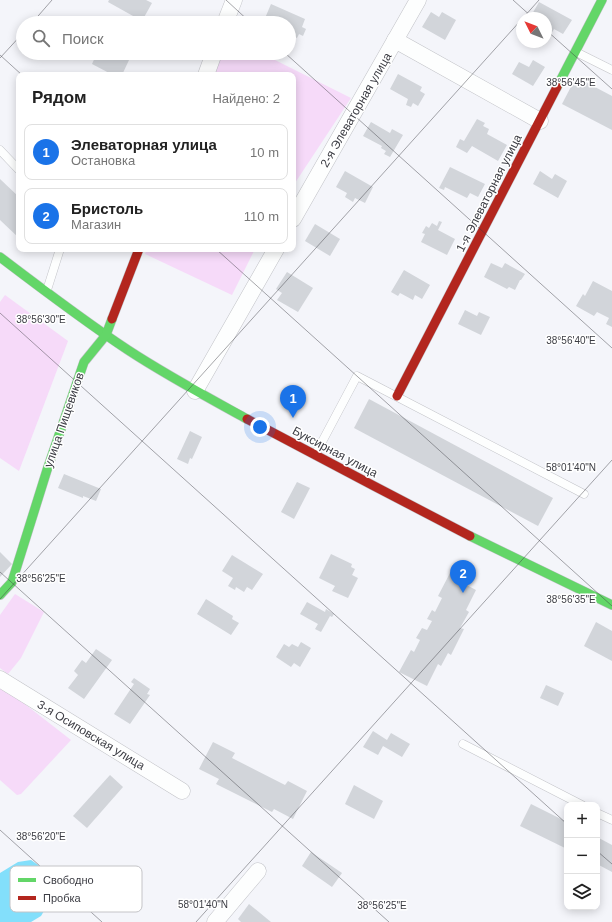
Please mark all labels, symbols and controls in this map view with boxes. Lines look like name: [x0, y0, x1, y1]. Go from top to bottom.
north arrow: [516, 12, 552, 48]
search box: [16, 16, 296, 60]
icon: search: [30, 27, 52, 49]
text: Поиск: [62, 30, 104, 47]
street label: 2-я Элеваторная улица: [317, 50, 395, 170]
text: 38°56'45"E: [546, 77, 596, 88]
text: Рядом: [32, 88, 87, 107]
text: Найдено: 2: [212, 91, 280, 106]
street label: 1-я Элеваторная улица: [453, 132, 525, 254]
text: Элеваторная улица: [71, 136, 217, 153]
text: 1: [42, 145, 50, 160]
text: 10 m: [250, 145, 279, 160]
text: Остановка: [71, 153, 135, 168]
text: Бристоль: [71, 200, 143, 217]
text: 2: [42, 209, 50, 224]
text: 110 m: [244, 209, 279, 224]
text: Магазин: [71, 217, 121, 232]
text: 38°56'30"E: [16, 314, 66, 325]
text: 38°56'40"E: [546, 335, 596, 346]
street label: улица Пищевиков: [41, 371, 87, 469]
pin: 1: [280, 385, 306, 418]
your location: [250, 417, 270, 437]
street label: Буксирная улица: [290, 424, 380, 481]
text: 58°01'40"N: [546, 462, 596, 473]
pin: 2: [450, 560, 476, 593]
text: 38°56'25"E: [16, 573, 66, 584]
text: 38°56'35"E: [546, 594, 596, 605]
street label: 3-я Осиповская улица: [35, 697, 148, 773]
map controls: [564, 802, 600, 910]
button: +: [564, 802, 600, 838]
text: 38°56'20"E: [16, 831, 66, 842]
button: −: [564, 838, 600, 874]
legend: [10, 866, 142, 912]
text: Свободно: [43, 874, 94, 886]
button: layers: [564, 874, 600, 910]
text: Пробка: [43, 892, 81, 904]
text: 58°01'40"N: [178, 899, 228, 910]
text: 38°56'25"E: [357, 900, 407, 911]

